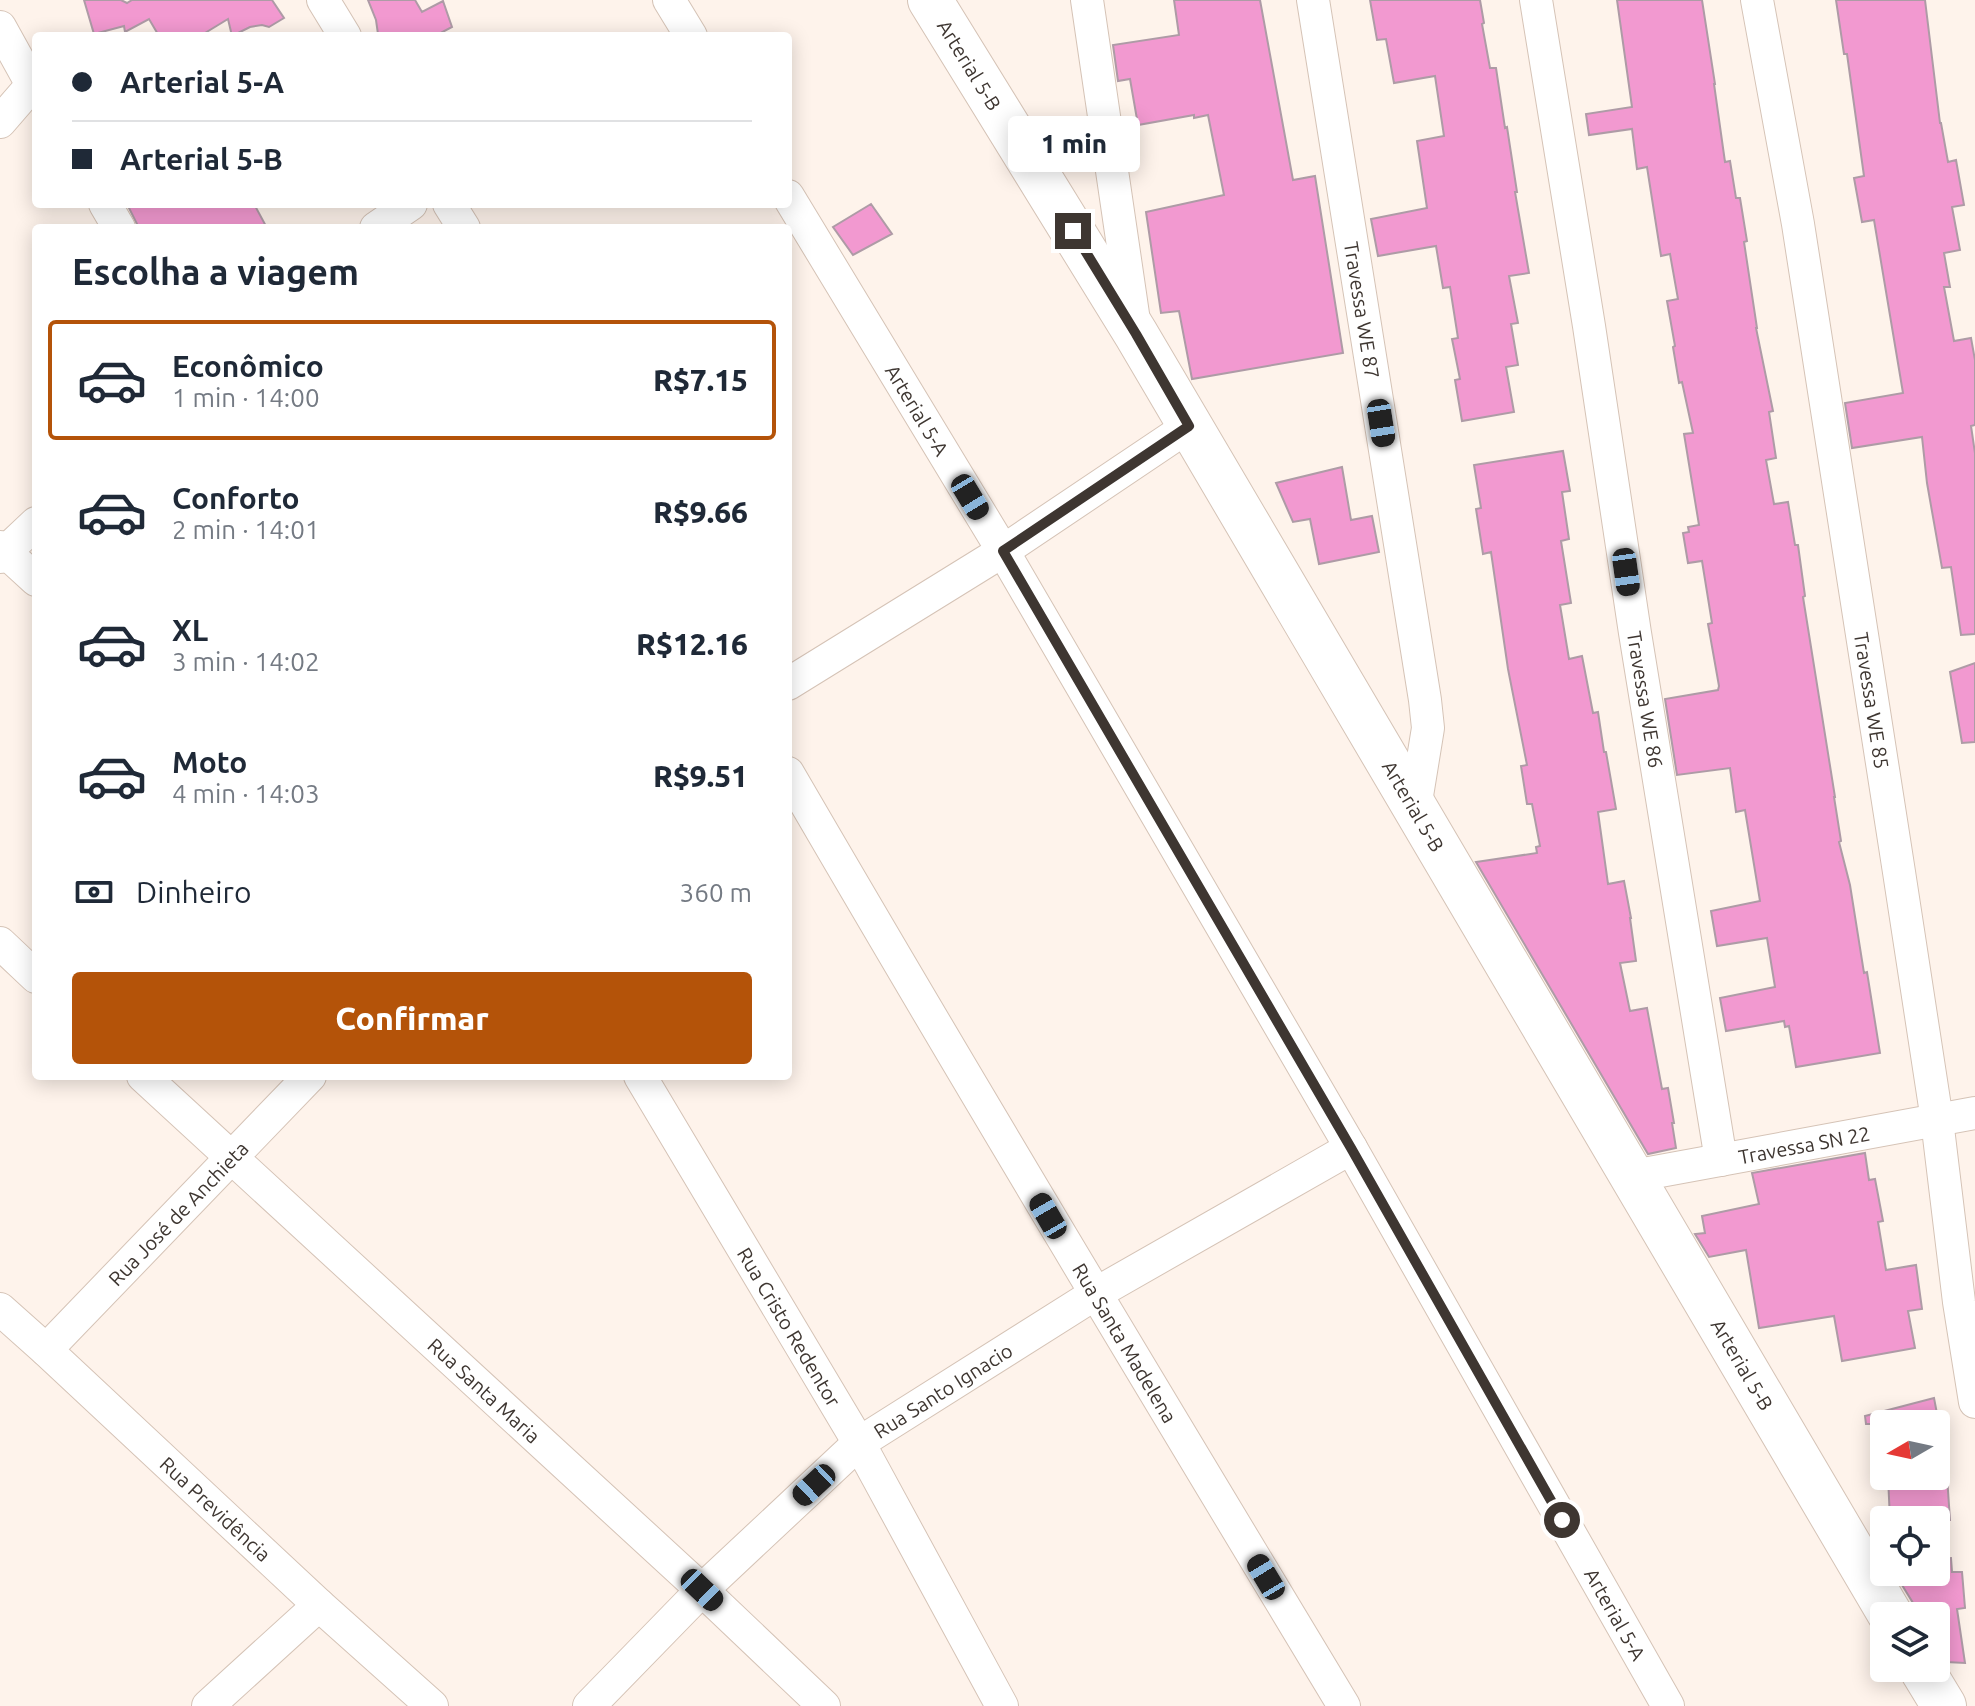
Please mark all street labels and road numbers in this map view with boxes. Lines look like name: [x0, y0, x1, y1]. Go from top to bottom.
street label: Arterial 5-B: [933, 15, 1006, 114]
street label: Travessa WE 87: [1340, 240, 1385, 380]
street label: Arterial 5-A: [881, 360, 954, 459]
street label: Travessa WE 86: [1623, 629, 1668, 769]
street label: Travessa WE 85: [1850, 630, 1894, 771]
street label: Arterial 5-B: [1378, 756, 1450, 856]
street label: Travessa SN 22: [1737, 1121, 1872, 1168]
street label: Rua José de Anchieta: [103, 1136, 252, 1290]
street label: Rua Cristo Redentor: [733, 1243, 846, 1411]
street label: Rua Santa Madelena: [1069, 1259, 1182, 1427]
street label: Arterial 5-B: [1707, 1314, 1778, 1414]
street label: Rua Santa Maria: [424, 1333, 545, 1447]
street label: Rua Santo Ignacio: [869, 1338, 1016, 1442]
street label: Rua Previdência: [156, 1452, 276, 1566]
street label: Arterial 5-A: [1581, 1564, 1651, 1664]

